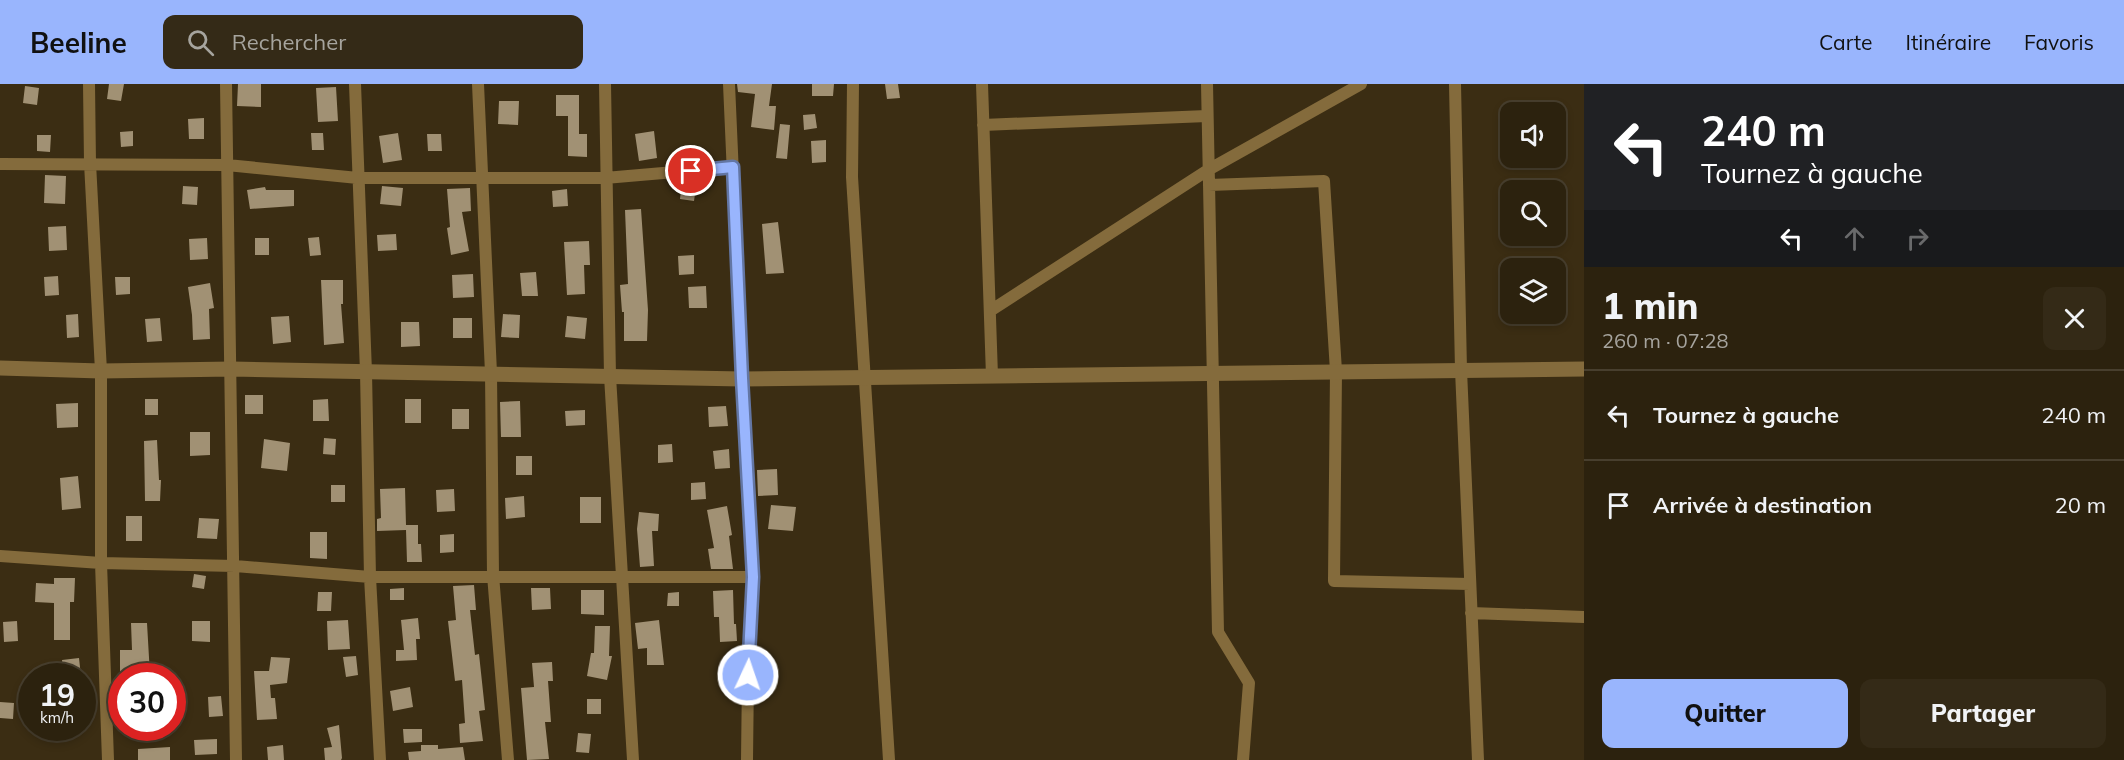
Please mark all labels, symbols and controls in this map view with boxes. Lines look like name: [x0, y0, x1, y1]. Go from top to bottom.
search box: [163, 15, 583, 69]
text: Beeline: [30, 25, 127, 60]
icon: search: [184, 26, 217, 59]
text: Rechercher: [232, 28, 346, 56]
text: Carte: [1819, 29, 1873, 55]
text: Itinéraire: [1906, 29, 1991, 55]
text: Favoris: [2024, 29, 2094, 55]
map controls: [1500, 102, 1566, 324]
button: sound: [1500, 102, 1566, 168]
text: 240 m: [1701, 104, 1826, 157]
icon: left: [1602, 108, 1680, 186]
pin: [665, 145, 716, 196]
icon: arrive: [674, 154, 707, 187]
text: Tournez à gauche: [1701, 156, 1923, 190]
button: search: [1500, 180, 1566, 246]
icon: left: [1775, 222, 1808, 255]
icon: ahead: [1838, 222, 1871, 255]
icon: right: [1901, 222, 1934, 255]
button: layers: [1500, 258, 1566, 324]
text: 1 min: [1602, 283, 1698, 328]
button: close: [2043, 287, 2106, 350]
text: 260 m · 07:28: [1602, 328, 1728, 353]
icon: left: [1602, 399, 1635, 432]
text: Tournez à gauche: [1653, 401, 1839, 429]
text: 240 m: [2041, 401, 2106, 429]
icon: arrive: [1602, 489, 1635, 522]
text: Arrivée à destination: [1653, 491, 1872, 519]
text: 20 m: [2055, 491, 2106, 519]
position arrow: [716, 643, 780, 707]
speed limit sign: 30: [108, 663, 186, 741]
text: 19: [39, 676, 75, 714]
button: Quitter: [1602, 679, 1848, 748]
button: Partager: [1860, 679, 2106, 748]
text: km/h: [40, 708, 74, 727]

